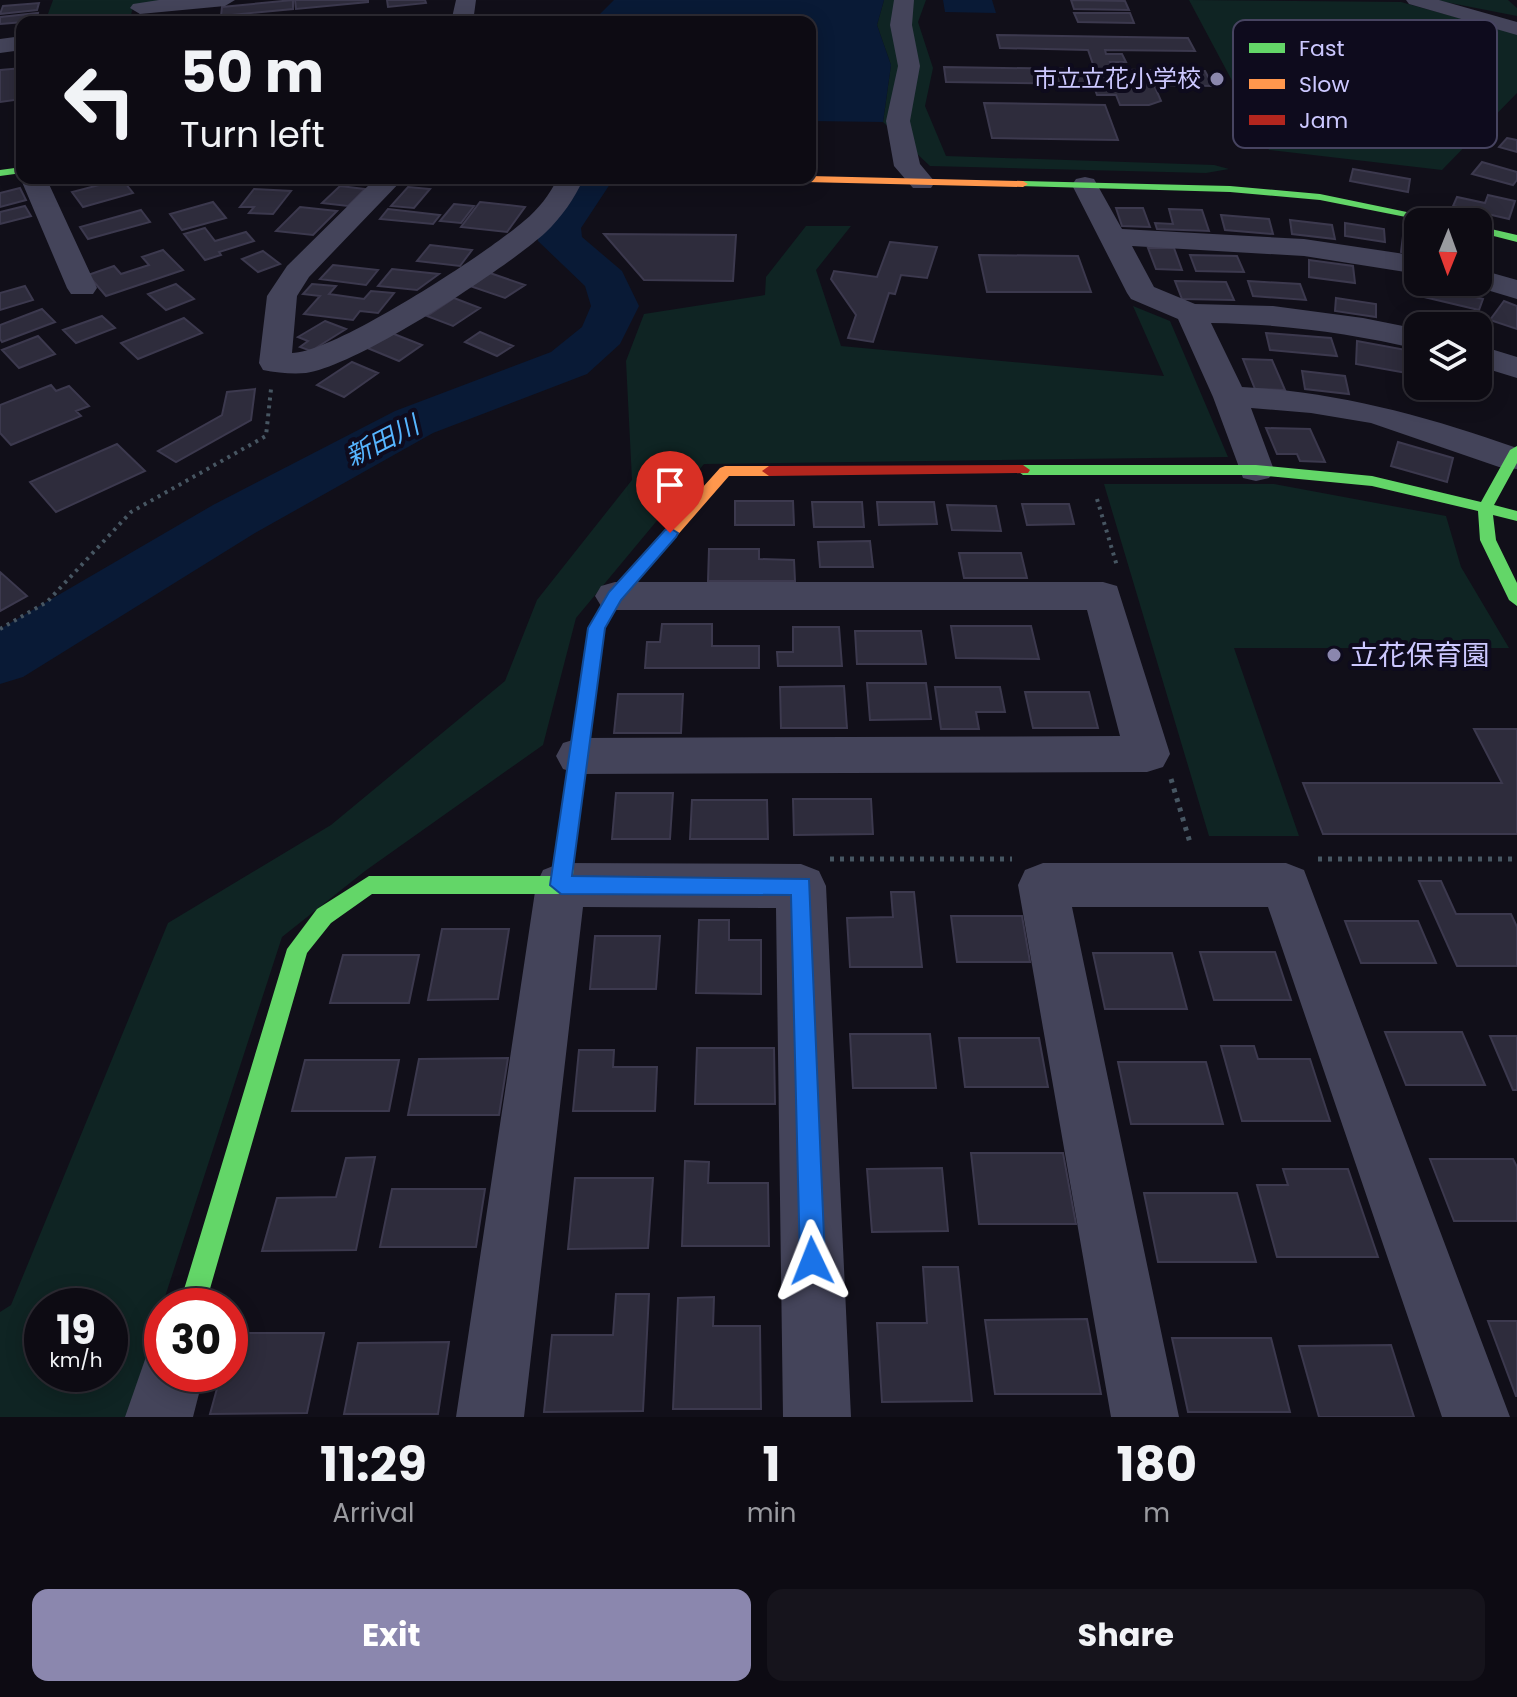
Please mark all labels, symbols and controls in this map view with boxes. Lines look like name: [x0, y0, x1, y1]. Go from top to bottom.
legend: [1233, 20, 1497, 148]
text: 50 m: [180, 33, 324, 112]
text: Fast: [1299, 33, 1344, 64]
icon: left: [48, 48, 152, 152]
place label: 市立立花小学校: [1033, 62, 1201, 95]
text: Slow: [1299, 69, 1349, 100]
marker: 市立立花小学校: [1208, 70, 1226, 88]
text: Jam: [1299, 105, 1348, 136]
text: Turn left: [180, 109, 325, 160]
north arrow: [1404, 208, 1492, 296]
map controls: [1404, 208, 1492, 400]
button: layers: [1404, 312, 1492, 400]
water label: 新田川: [339, 406, 428, 475]
pin: [636, 451, 704, 533]
icon: arrive: [648, 463, 692, 507]
place label: 立花保育園: [1350, 636, 1490, 675]
marker: 立花保育園: [1325, 646, 1343, 664]
position arrow: [770, 1219, 854, 1303]
speed limit sign: 30: [144, 1288, 248, 1392]
text: 19: [56, 1302, 96, 1358]
text: km/h: [49, 1346, 103, 1374]
text: 11:29: [320, 1431, 427, 1498]
text: 1: [763, 1431, 781, 1498]
text: 180: [1117, 1431, 1197, 1498]
text: Arrival: [332, 1495, 414, 1531]
text: min: [747, 1495, 797, 1531]
text: m: [1143, 1495, 1170, 1531]
button: Exit: [32, 1589, 751, 1681]
button: Share: [767, 1589, 1485, 1681]

